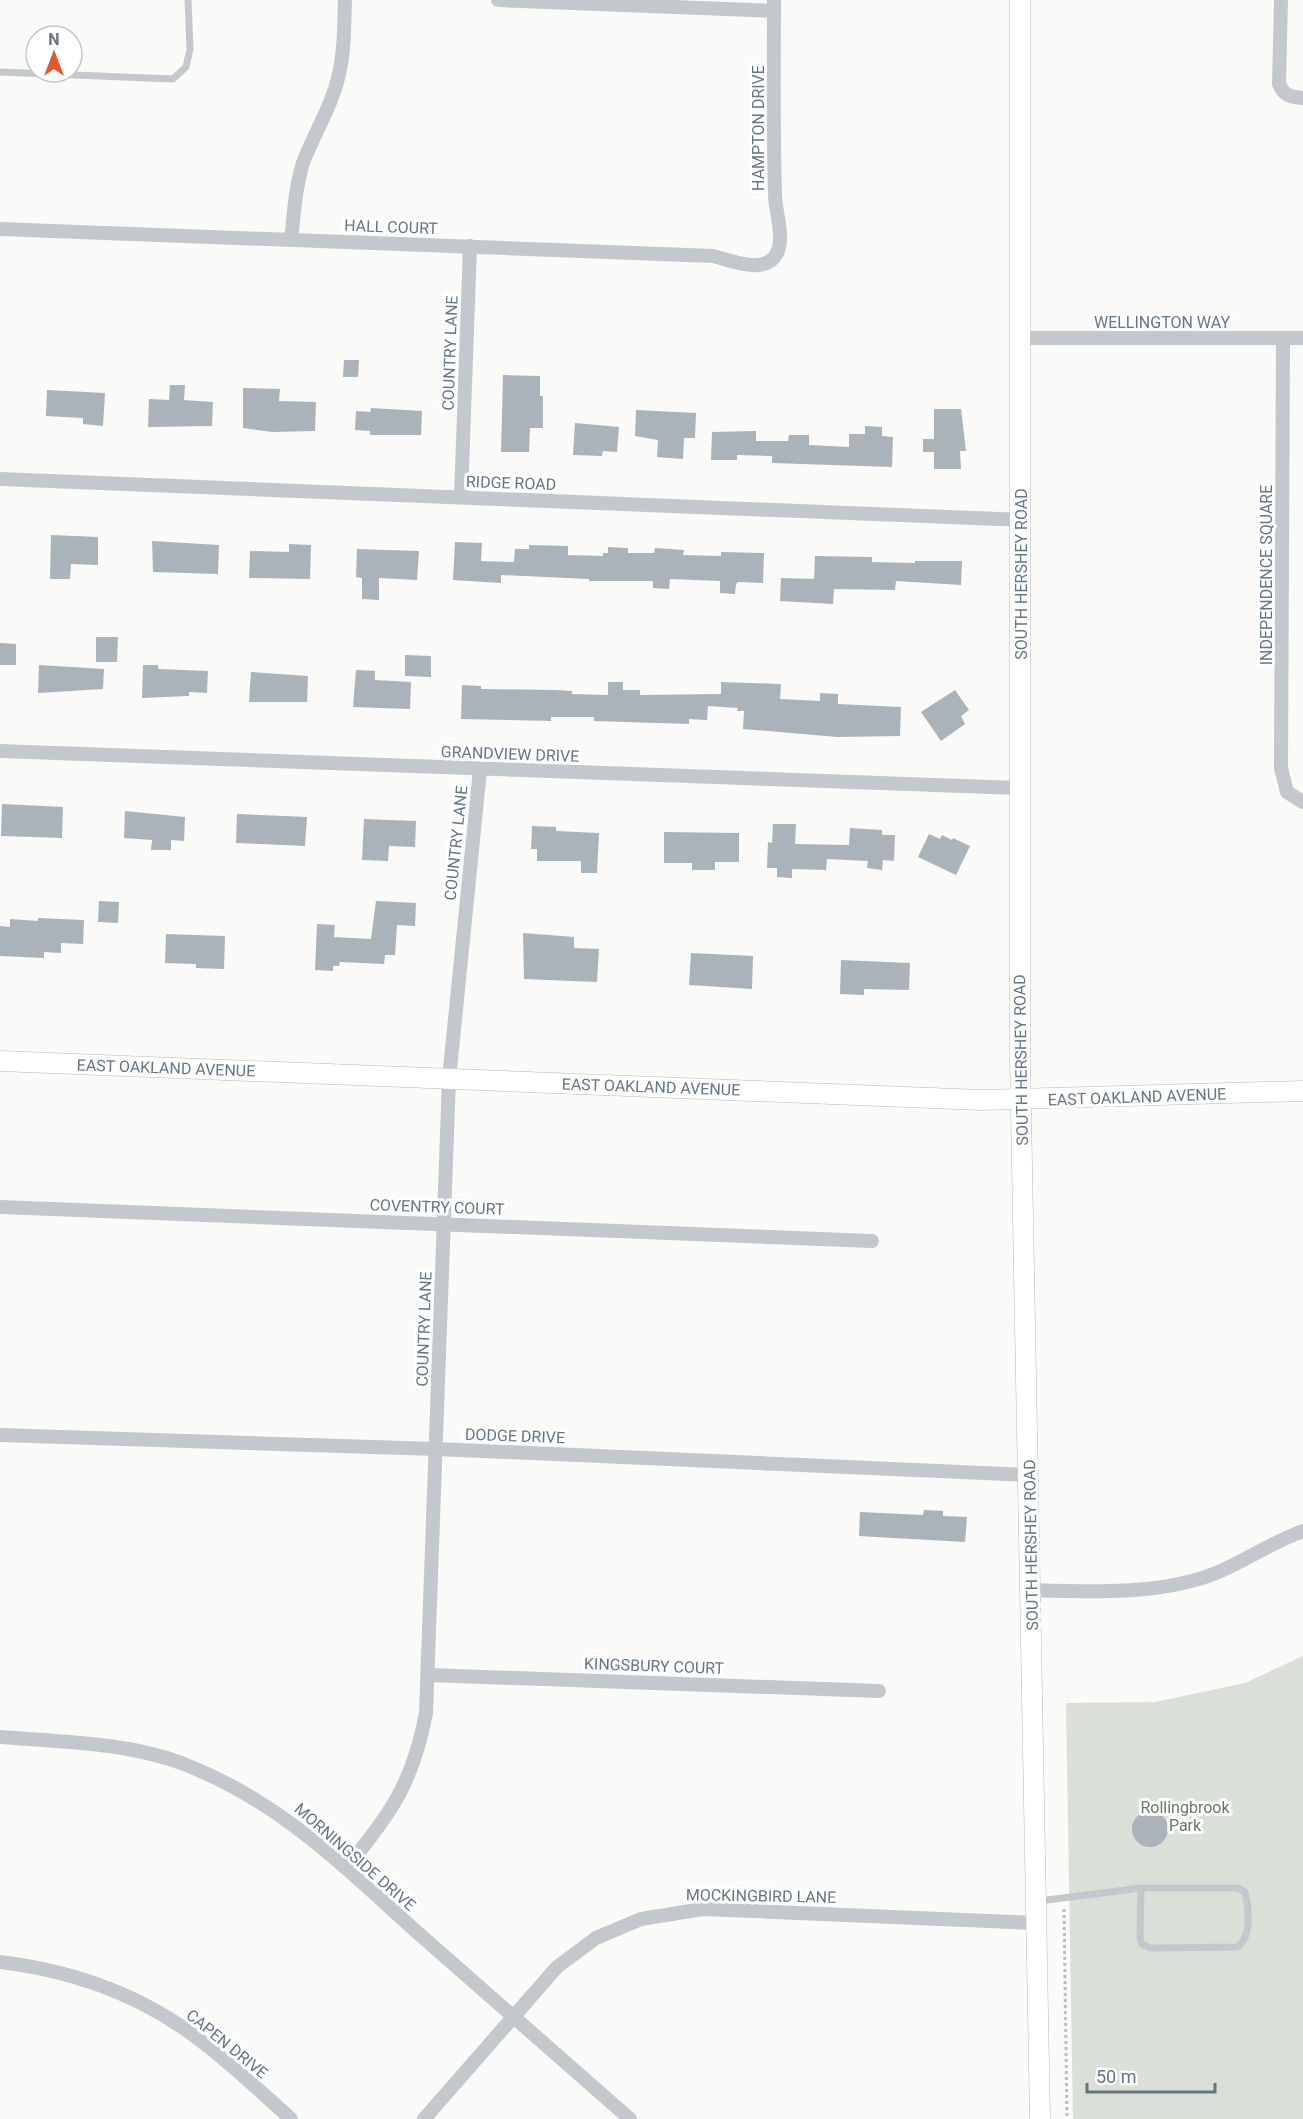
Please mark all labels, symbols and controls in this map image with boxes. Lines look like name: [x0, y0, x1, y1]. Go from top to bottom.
north arrow: [24, 24, 84, 84]
text: N: [48, 30, 60, 49]
street label: HAMPTON DRIVE: [749, 65, 768, 191]
street label: HALL COURT: [344, 216, 439, 238]
street label: COUNTRY LANE: [438, 295, 462, 411]
street label: WELLINGTON WAY: [1094, 313, 1230, 332]
street label: RIDGE ROAD: [466, 472, 556, 494]
street label: INDEPENDENCE SQUARE: [1257, 485, 1276, 665]
street label: SOUTH HERSHEY ROAD: [1012, 488, 1031, 660]
street label: GRANDVIEW DRIVE: [440, 742, 580, 766]
street label: COUNTRY LANE: [441, 785, 471, 901]
street label: SOUTH HERSHEY ROAD: [1010, 974, 1032, 1146]
street label: EAST OAKLAND AVENUE: [76, 1055, 256, 1081]
street label: EAST OAKLAND AVENUE: [561, 1074, 741, 1100]
street label: EAST OAKLAND AVENUE: [1047, 1084, 1227, 1110]
street label: COVENTRY COURT: [369, 1195, 505, 1219]
street label: COUNTRY LANE: [412, 1271, 436, 1387]
street label: DODGE DRIVE: [465, 1425, 565, 1447]
street label: SOUTH HERSHEY ROAD: [1020, 1459, 1042, 1631]
street label: KINGSBURY COURT: [584, 1654, 725, 1678]
park label: Rollingbrook Park: [1140, 1798, 1230, 1835]
street label: MORNINGSIDE DRIVE: [291, 1799, 419, 1915]
street label: MOCKINGBIRD LANE: [686, 1885, 836, 1907]
street label: CAPEN DRIVE: [182, 2005, 272, 2083]
scale bar: [1087, 2056, 1214, 2094]
text: 50 m: [1096, 2066, 1136, 2087]

